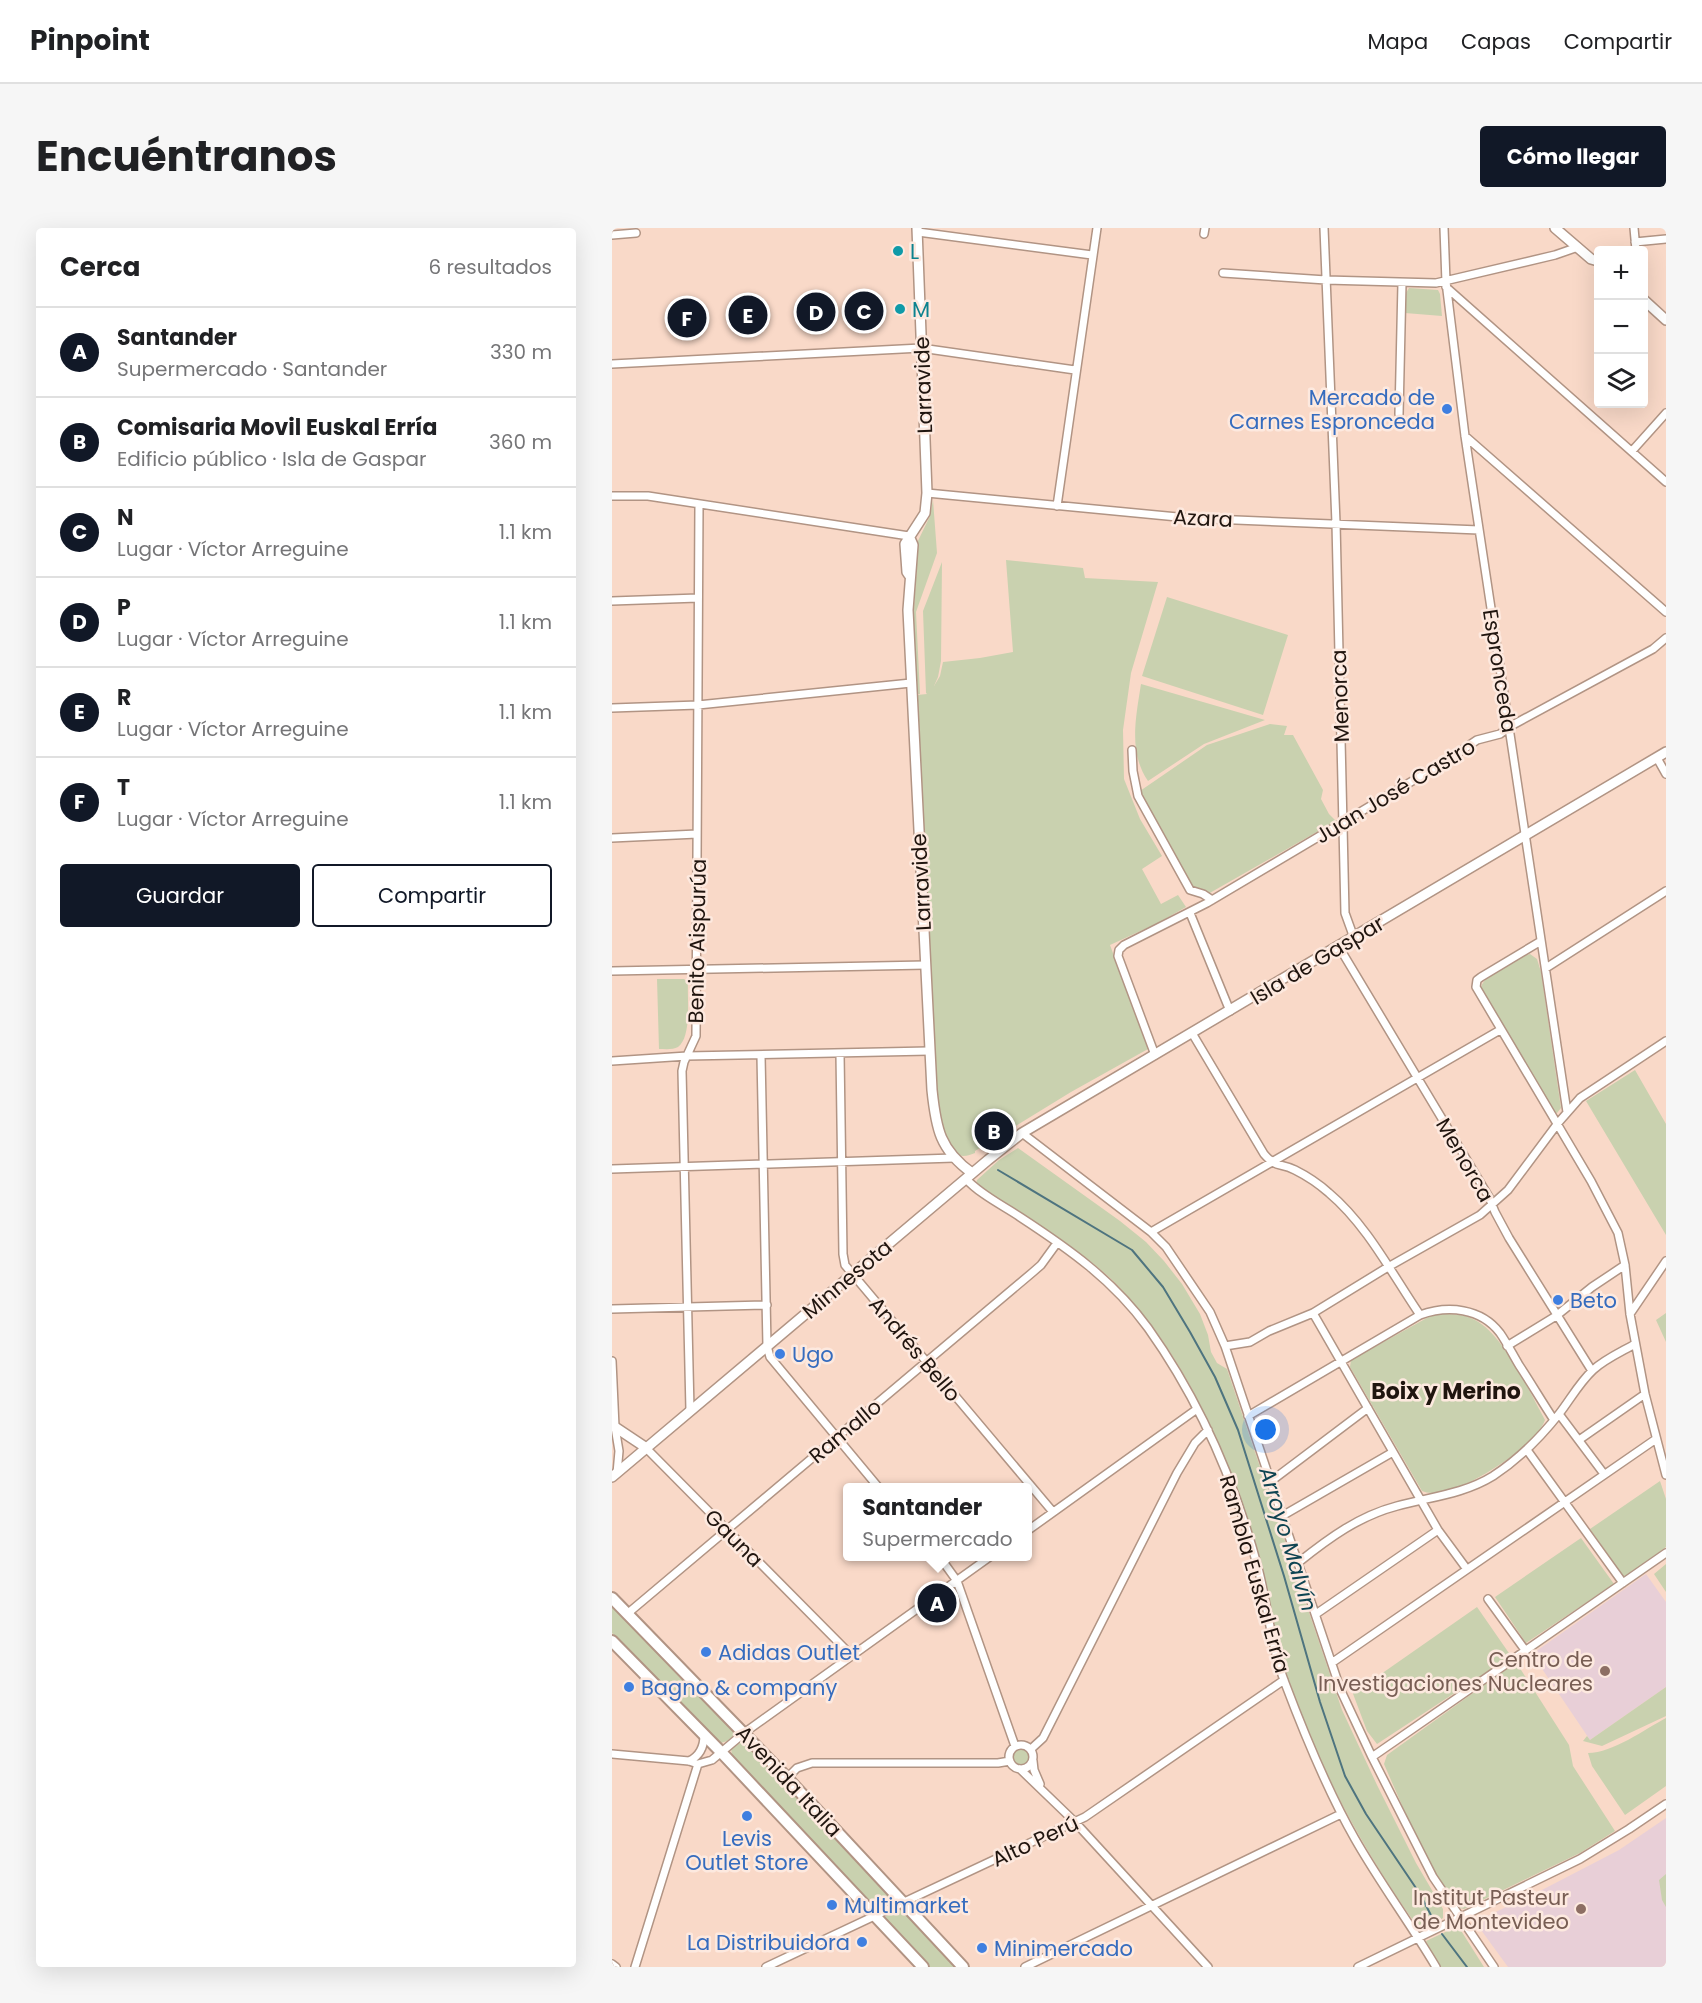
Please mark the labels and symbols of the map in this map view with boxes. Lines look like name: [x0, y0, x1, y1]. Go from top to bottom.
place label: L: [910, 237, 919, 266]
marker: L: [891, 244, 905, 258]
pin: C: [844, 288, 884, 334]
pin: D: [796, 290, 836, 334]
pin: E: [728, 292, 768, 338]
place label: M: [912, 295, 930, 324]
pin: F: [668, 296, 706, 340]
marker: M: [893, 302, 907, 316]
street label: Larravide: [907, 336, 939, 434]
place label: Mercado de Carnes Espronceda: [1229, 383, 1435, 436]
marker: Mercado de Carnes Espronceda: [1440, 402, 1454, 416]
street label: Azara: [1172, 502, 1234, 534]
street label: Espronceda: [1476, 607, 1524, 735]
street label: Menorca: [1324, 649, 1356, 743]
street label: Juan José Castro: [1309, 732, 1481, 850]
street label: Larravide: [904, 833, 938, 931]
street label: Benito Aispurúa: [681, 858, 713, 1024]
street label: Isla de Gaspar: [1245, 908, 1390, 1011]
pin: B: [974, 1108, 1013, 1154]
street label: Menorca: [1429, 1113, 1501, 1207]
street label: Minnesota: [796, 1233, 898, 1325]
place label: Beto: [1570, 1286, 1617, 1315]
street label: Andrés Bello: [862, 1290, 968, 1408]
marker: Beto: [1551, 1293, 1565, 1307]
place label: Ugo: [792, 1340, 834, 1369]
marker: Ugo: [773, 1347, 787, 1361]
district label: Boix y Merino: [1371, 1376, 1521, 1407]
street label: Ramallo: [803, 1392, 887, 1470]
your location: [1251, 1415, 1280, 1444]
water label: Arroyo Malvín: [1251, 1462, 1325, 1615]
street label: Rambla Euskal Erría: [1213, 1472, 1297, 1676]
street label: Gauna: [698, 1502, 770, 1574]
pin: A: [918, 1580, 956, 1626]
place label: Adidas Outlet: [718, 1638, 860, 1667]
marker: Adidas Outlet: [699, 1645, 713, 1659]
place label: Centro de Investigaciones Nucleares: [1318, 1645, 1593, 1698]
marker: Centro de Investigaciones Nucleares: [1598, 1664, 1612, 1678]
place label: Bagno & company: [641, 1673, 838, 1702]
marker: Bagno & company: [622, 1680, 636, 1694]
street label: Avenida Italia: [730, 1719, 848, 1843]
street label: Alto Perú: [987, 1808, 1083, 1874]
marker: Levis Outlet Store: [740, 1809, 754, 1823]
place label: Levis Outlet Store: [685, 1824, 809, 1877]
place label: Institut Pasteur de Montevideo: [1413, 1883, 1569, 1936]
place label: Multimarket: [844, 1891, 969, 1920]
marker: Multimarket: [825, 1898, 839, 1912]
marker: Institut Pasteur de Montevideo: [1574, 1902, 1588, 1916]
place label: La Distribuidora: [687, 1928, 850, 1957]
place label: Minimercado: [994, 1934, 1133, 1963]
marker: La Distribuidora: [855, 1935, 869, 1949]
marker: Minimercado: [975, 1941, 989, 1955]

